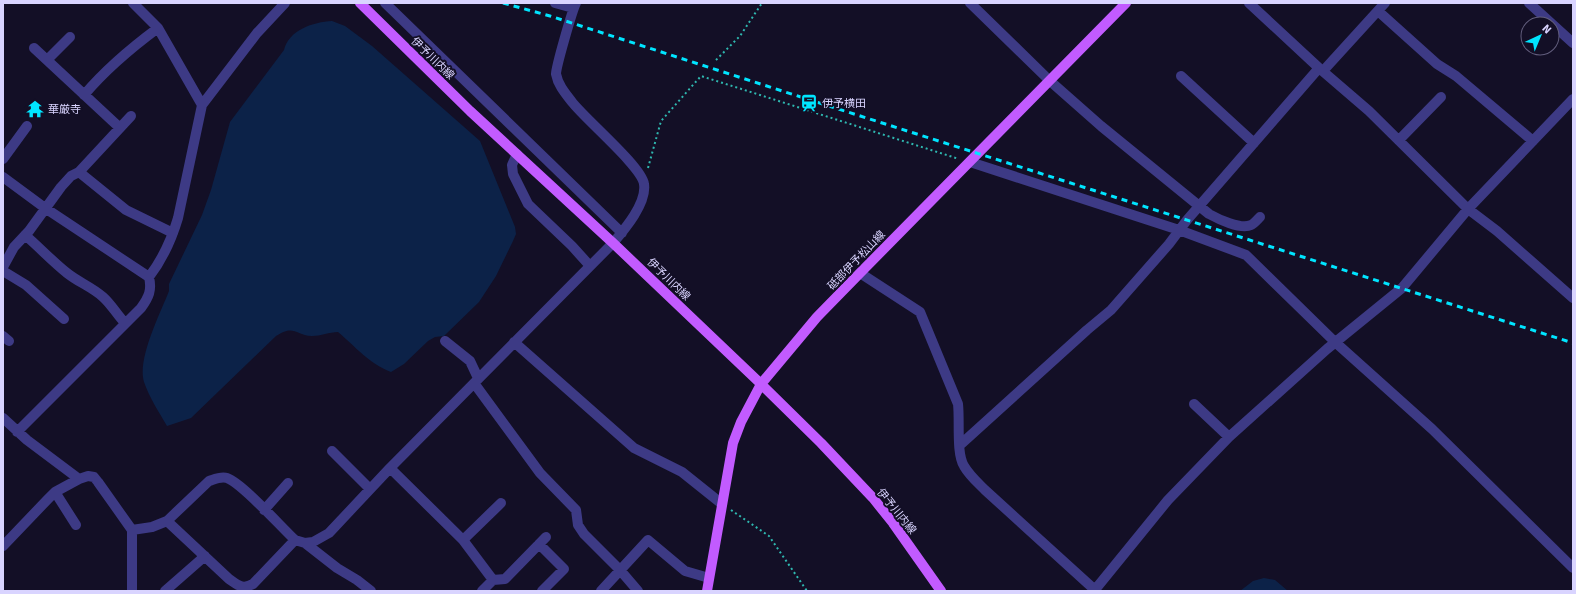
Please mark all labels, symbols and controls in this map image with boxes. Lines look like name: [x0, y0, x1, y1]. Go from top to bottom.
north arrow: [1520, 16, 1560, 56]
text: N: [1539, 22, 1554, 37]
street label: 伊予川内線: [408, 35, 457, 82]
station icon: 伊予横田: [799, 93, 819, 113]
place label: 伊予横田: [822, 97, 866, 110]
temple icon: 華厳寺: [25, 99, 45, 119]
place label: 華厳寺: [48, 103, 81, 116]
street label: 砥部伊予松山線: [825, 228, 888, 293]
street label: 伊予川内線: [644, 256, 693, 303]
street label: 伊予川内線: [874, 486, 919, 537]

